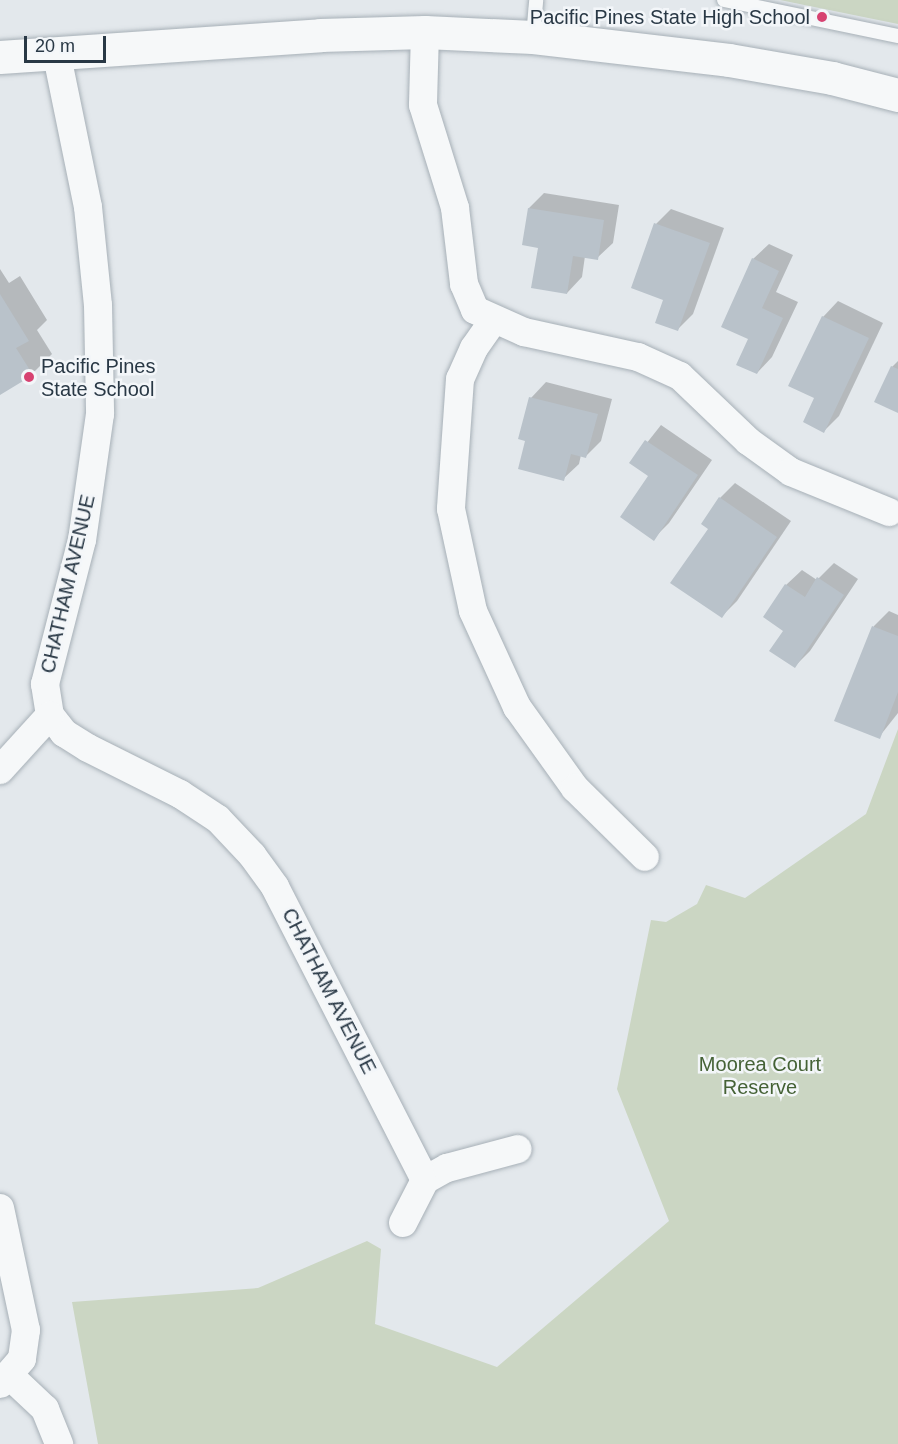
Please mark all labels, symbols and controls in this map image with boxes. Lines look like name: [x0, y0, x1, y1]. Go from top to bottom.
place label: Pacific Pines State High School: [530, 5, 810, 29]
marker: Pacific Pines State High School: [815, 10, 829, 24]
scale bar: [27, 24, 110, 62]
text: 20 m: [35, 36, 75, 56]
place label: Pacific Pines State School: [41, 354, 155, 401]
marker: Pacific Pines State School: [22, 370, 36, 384]
street label: CHATHAM AVENUE: [36, 492, 100, 676]
street label: CHATHAM AVENUE: [277, 904, 381, 1078]
park label: Moorea Court Reserve: [699, 1052, 821, 1099]

